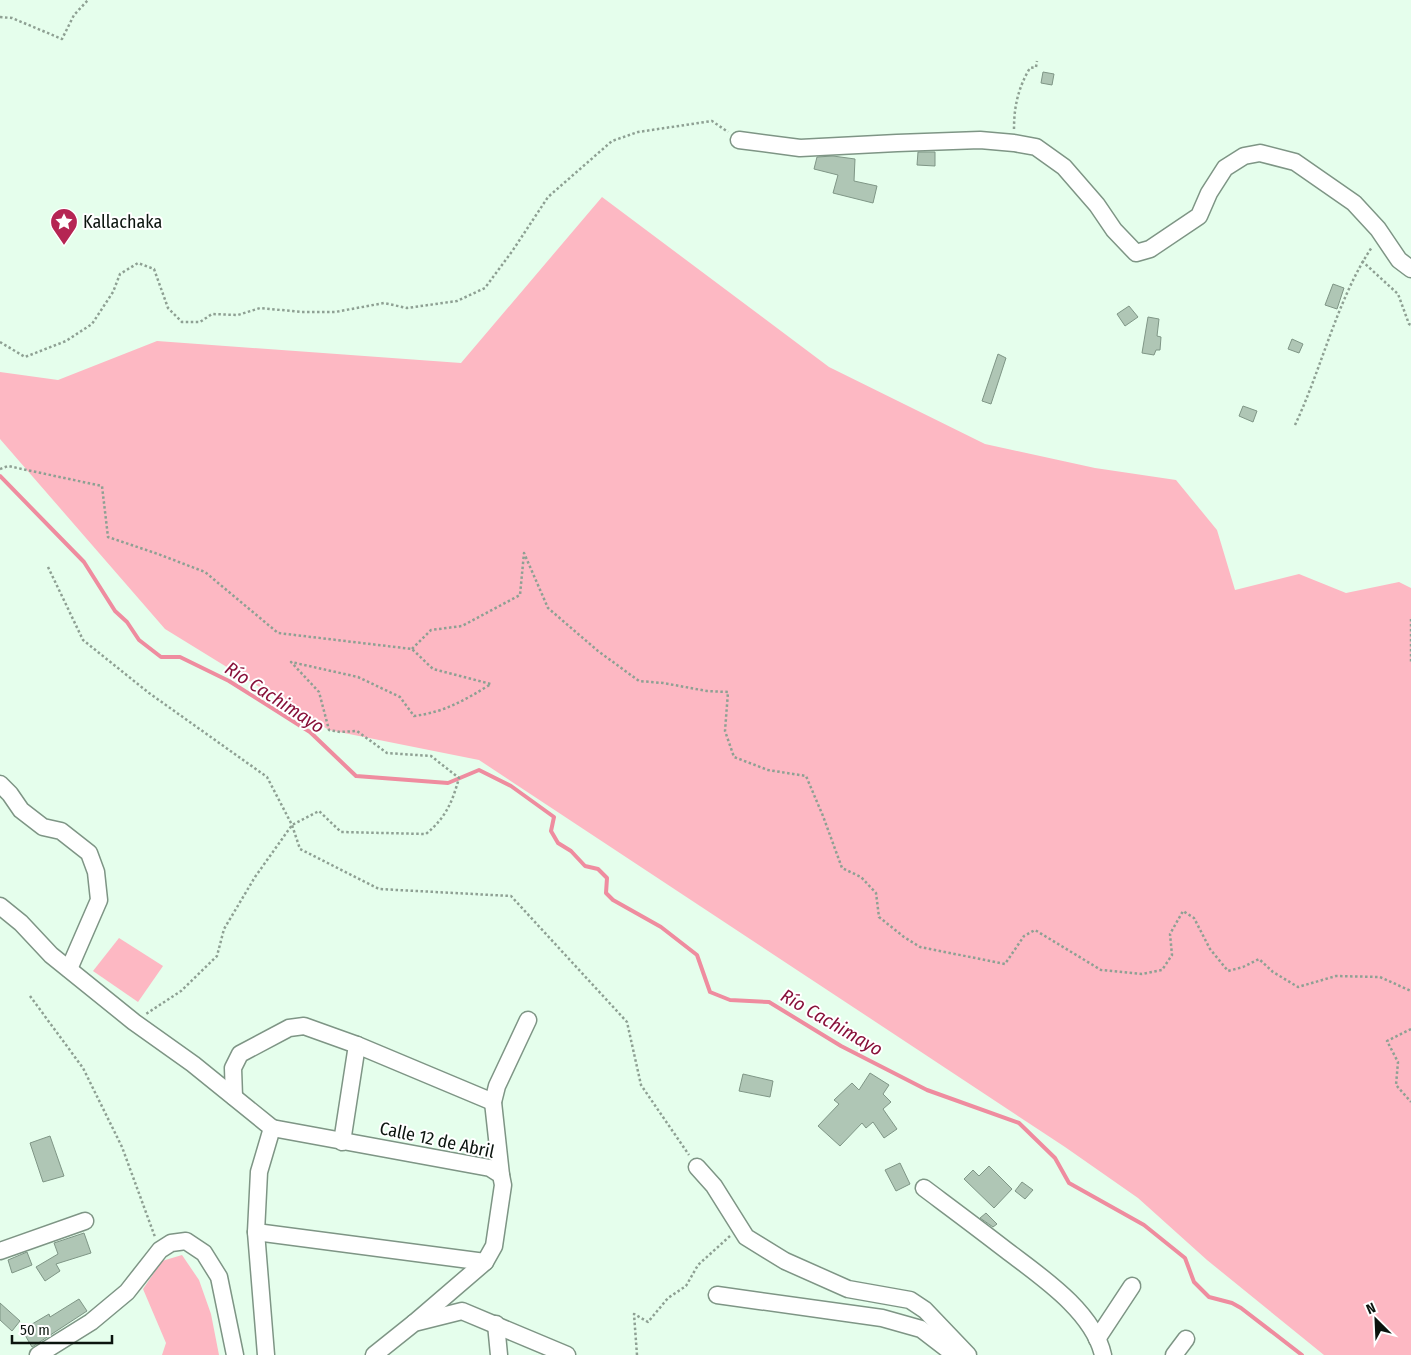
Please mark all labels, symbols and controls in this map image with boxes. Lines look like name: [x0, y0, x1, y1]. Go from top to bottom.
place icon: Kallachaka: [49, 207, 79, 246]
place label: Kallachaka: [83, 211, 162, 233]
water label: Río Cachimayo: [221, 657, 329, 738]
water label: Río Cachimayo: [777, 984, 887, 1061]
street label: Calle 12 de Abril: [378, 1117, 497, 1163]
north arrow: [1351, 1295, 1401, 1345]
text: N: [1364, 1299, 1378, 1318]
scale bar: [12, 1312, 112, 1344]
text: 50 m: [20, 1321, 50, 1339]

